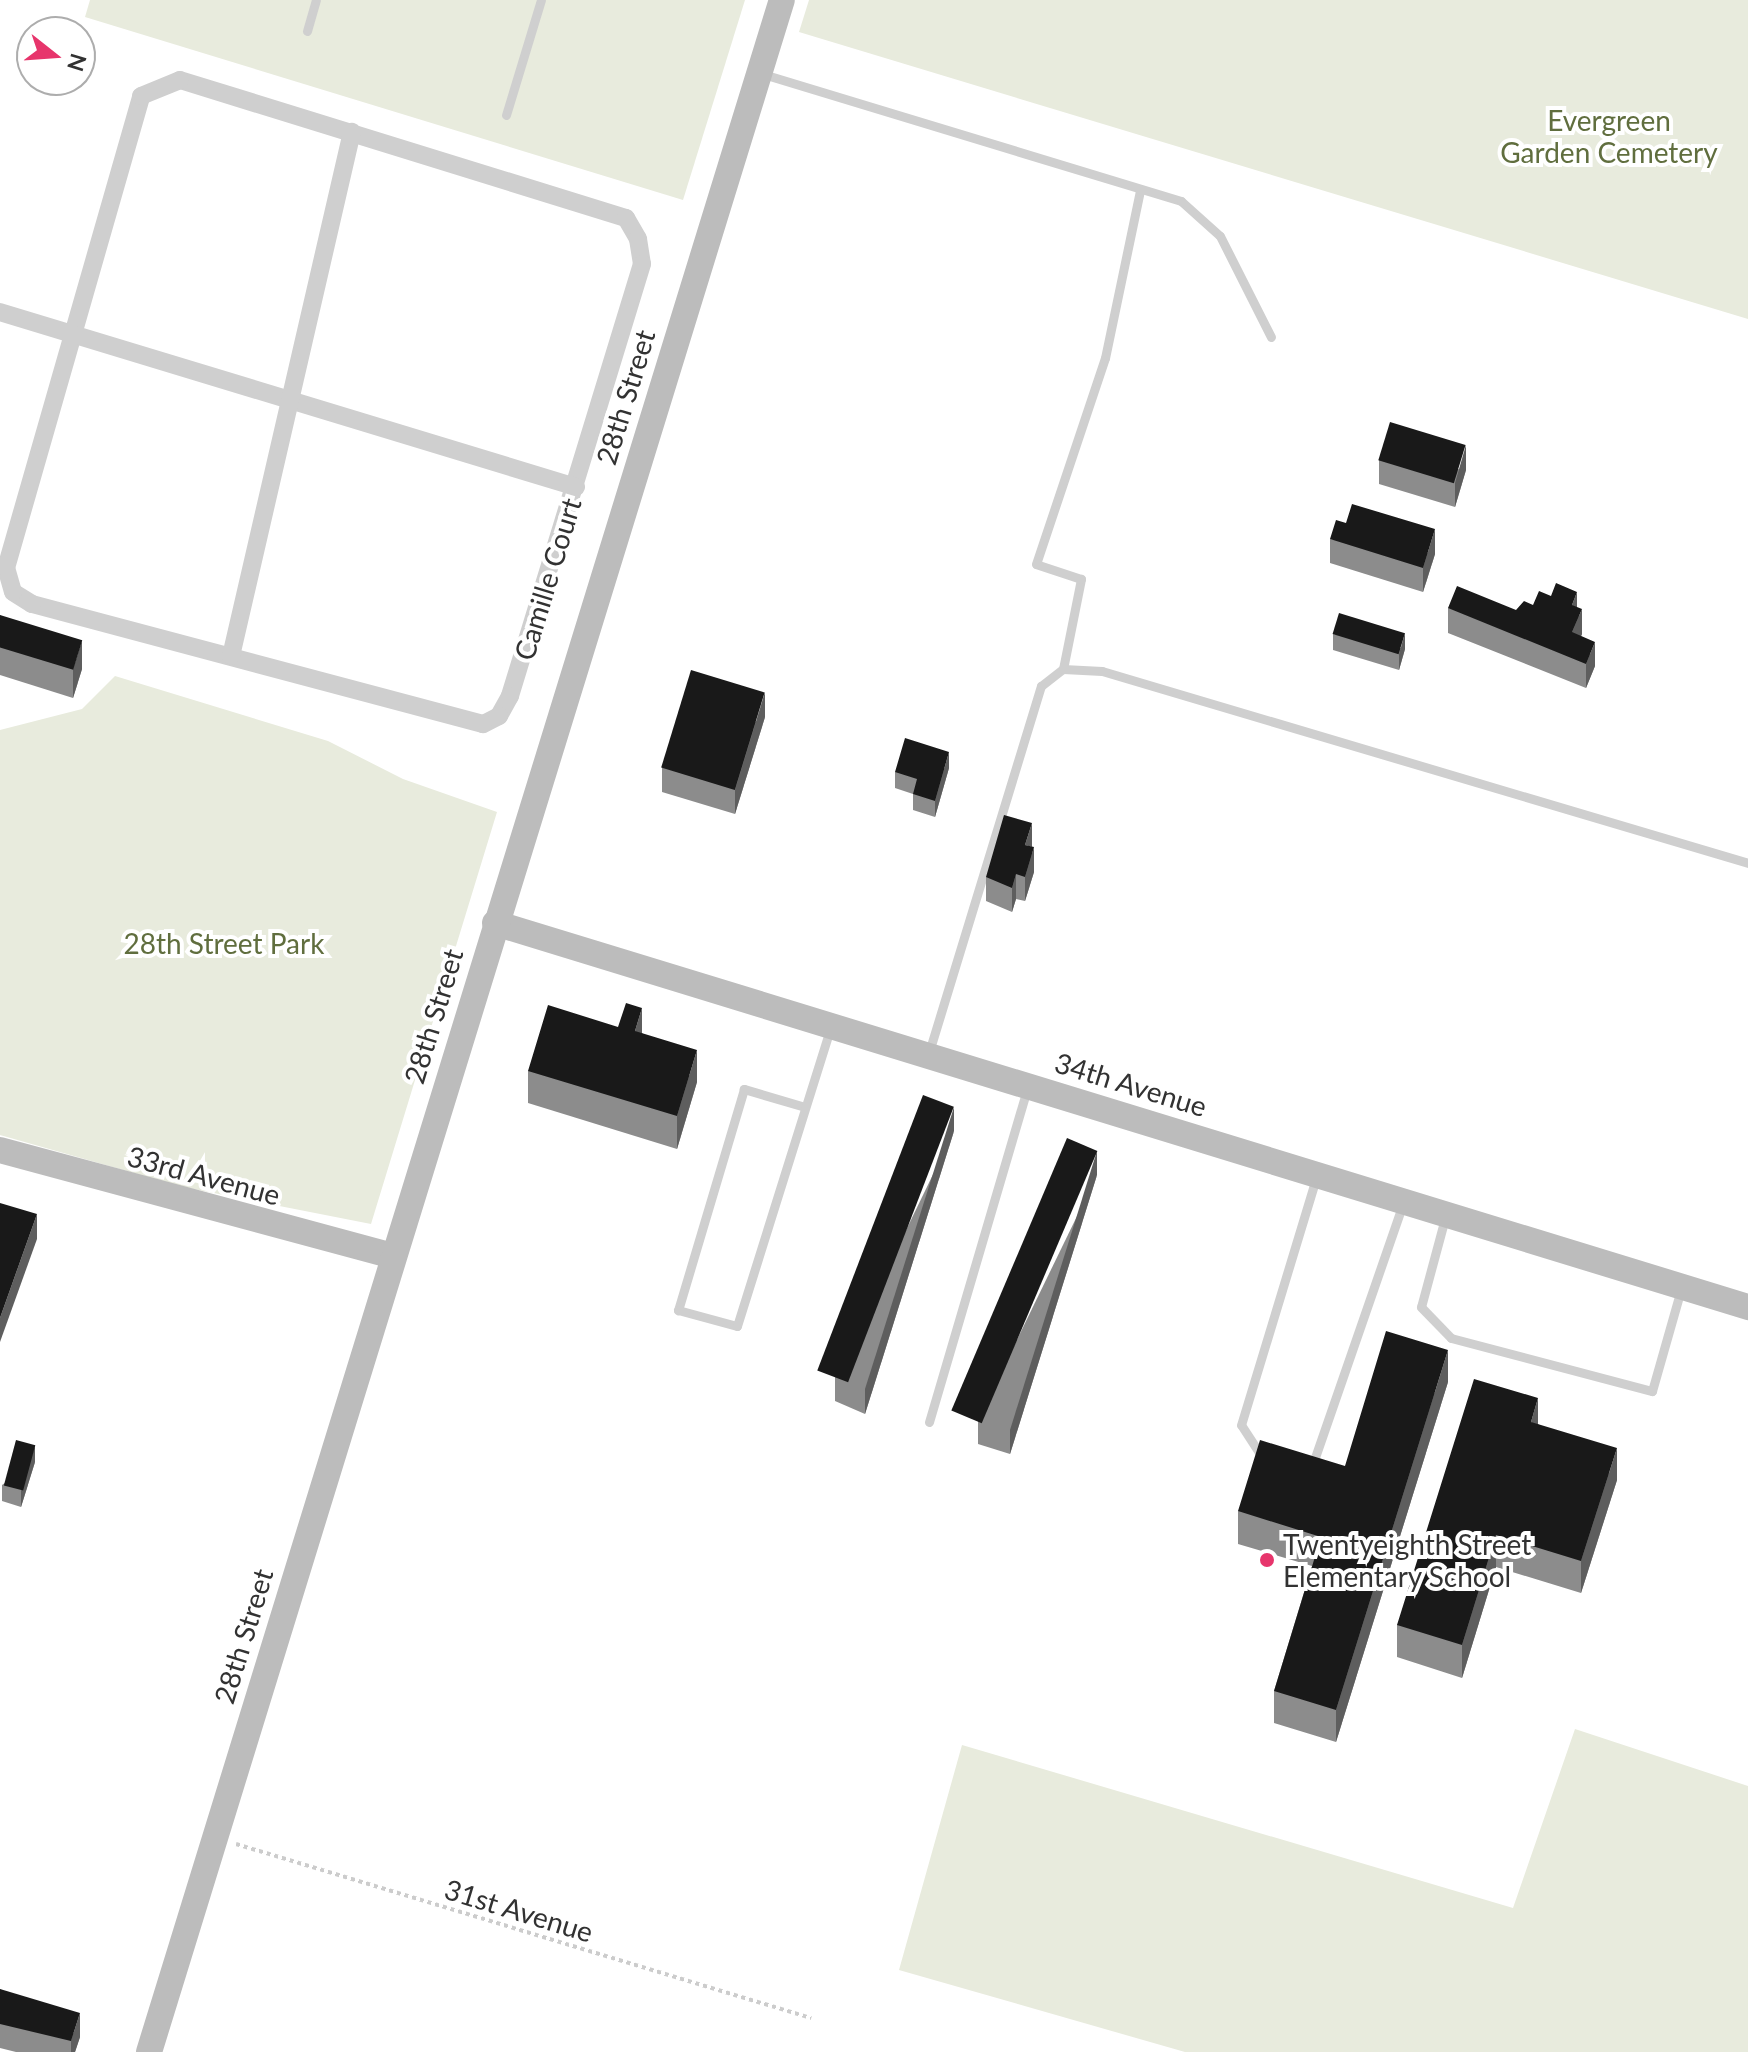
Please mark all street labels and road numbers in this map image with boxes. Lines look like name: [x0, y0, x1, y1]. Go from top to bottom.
street label: 28th Street: [589, 326, 661, 468]
street label: Camille Court: [506, 494, 588, 664]
street label: 28th Street: [397, 945, 469, 1087]
street label: 34th Avenue: [1051, 1045, 1211, 1123]
street label: 33rd Avenue: [124, 1138, 284, 1212]
street label: 28th Street: [207, 1565, 279, 1707]
street label: 31st Avenue: [440, 1871, 598, 1949]

